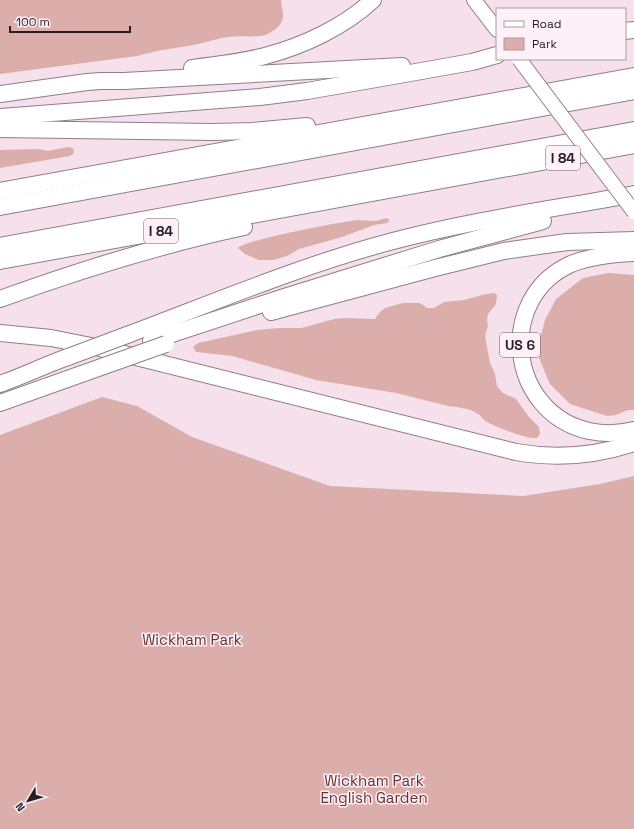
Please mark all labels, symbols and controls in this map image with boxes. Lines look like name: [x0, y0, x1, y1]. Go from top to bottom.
scale bar: [10, 8, 130, 34]
legend: [496, 8, 626, 60]
text: 100 m: [16, 14, 50, 30]
text: Road: [532, 16, 561, 32]
text: Park: [532, 36, 557, 52]
road number: I 84: [546, 146, 580, 170]
road number: I 84: [144, 219, 178, 243]
road number: US 6: [500, 333, 540, 357]
park label: Wickham Park: [142, 630, 242, 649]
park label: Wickham Park English Garden: [320, 771, 428, 807]
north arrow: [8, 781, 48, 821]
text: N: [12, 800, 28, 814]

